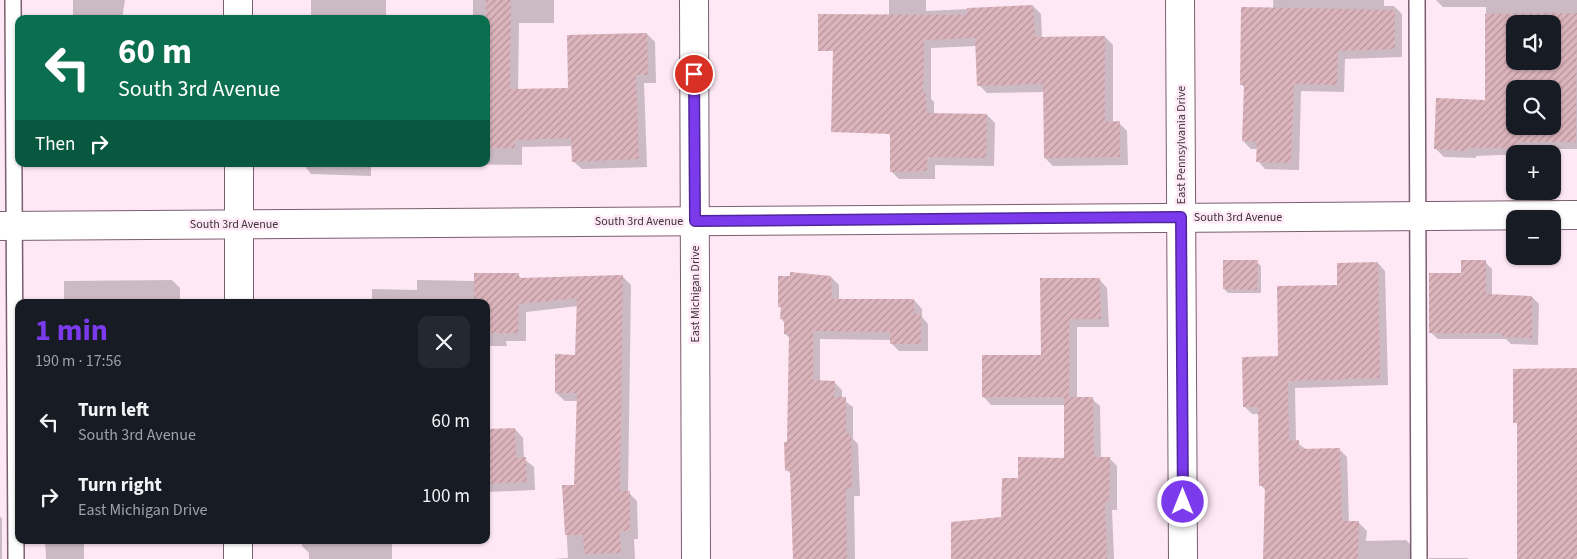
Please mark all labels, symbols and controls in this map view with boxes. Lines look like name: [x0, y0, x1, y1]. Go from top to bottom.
map controls: [1506, 15, 1561, 265]
button: sound: [1506, 15, 1561, 70]
text: 60 m: [118, 27, 192, 77]
icon: left: [35, 35, 100, 100]
pin: [673, 53, 715, 95]
icon: arrive: [680, 60, 708, 88]
text: South 3rd Avenue: [118, 73, 280, 105]
button: search: [1506, 80, 1561, 135]
street label: East Pennsylvania Drive: [1173, 86, 1190, 204]
icon: right: [85, 130, 113, 158]
text: Then: [35, 131, 75, 158]
button: +: [1506, 145, 1561, 200]
street label: South 3rd Avenue: [1194, 209, 1282, 226]
button: −: [1506, 210, 1561, 265]
street label: South 3rd Avenue: [595, 213, 683, 230]
street label: South 3rd Avenue: [190, 216, 278, 233]
street label: East Michigan Drive: [687, 245, 704, 343]
text: 1 min: [35, 309, 108, 352]
button: close: [418, 316, 470, 368]
text: 190 m · 17:56: [35, 350, 122, 372]
text: Turn left: [78, 397, 149, 424]
icon: left: [35, 408, 63, 436]
text: 60 m: [432, 408, 470, 435]
text: South 3rd Avenue: [78, 424, 196, 446]
text: Turn right: [78, 472, 162, 499]
position arrow: [1156, 475, 1208, 527]
icon: right: [35, 483, 63, 511]
text: 100 m: [422, 483, 470, 510]
text: East Michigan Drive: [78, 499, 208, 521]

